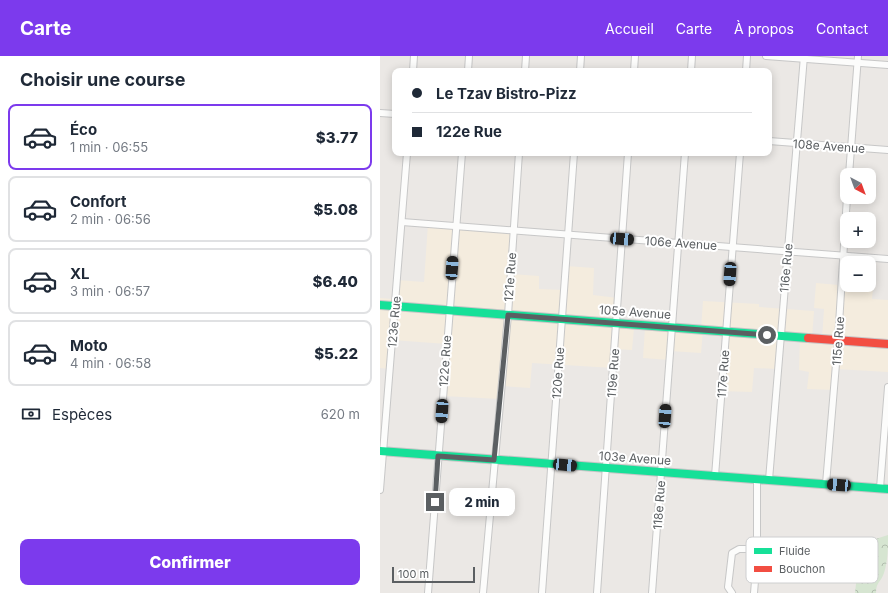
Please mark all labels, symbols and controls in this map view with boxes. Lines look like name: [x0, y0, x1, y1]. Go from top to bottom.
text: Carte: [20, 17, 71, 40]
text: Accueil: [605, 20, 654, 37]
text: Carte: [676, 20, 712, 37]
text: À propos: [734, 20, 794, 37]
text: Contact: [816, 20, 868, 37]
text: Choisir une course: [20, 69, 185, 90]
text: Le Tzav Bistro-Pizz: [436, 84, 577, 103]
icon: car: [22, 119, 58, 155]
text: Éco: [70, 120, 97, 139]
text: 122e Rue: [436, 122, 502, 141]
text: $3.77: [316, 128, 358, 147]
street label: 108e Avenue: [792, 136, 866, 156]
text: 1 min · 06:55: [70, 139, 148, 155]
north arrow: [840, 168, 876, 204]
map controls: [840, 168, 876, 292]
icon: car: [22, 191, 58, 227]
text: Confort: [70, 192, 126, 211]
text: $5.08: [313, 200, 358, 219]
text: 2 min · 06:56: [70, 211, 151, 227]
button: +: [840, 212, 876, 248]
car: [610, 232, 634, 246]
street label: 106e Avenue: [644, 233, 718, 253]
street label: 116e Rue: [776, 243, 796, 293]
street label: 121e Rue: [501, 252, 519, 302]
car: [445, 256, 459, 280]
button: −: [840, 256, 876, 292]
car: [723, 262, 737, 286]
icon: car: [22, 263, 58, 299]
text: XL: [70, 264, 90, 283]
text: $6.40: [313, 272, 358, 291]
text: 3 min · 06:57: [70, 283, 150, 299]
street label: 123e Rue: [384, 296, 404, 348]
street label: 105e Avenue: [598, 302, 672, 322]
street label: 115e Rue: [829, 316, 847, 366]
route start: [758, 326, 776, 344]
icon: car: [22, 335, 58, 371]
street label: 122e Rue: [436, 335, 454, 387]
text: Moto: [70, 336, 108, 355]
text: $5.22: [314, 344, 358, 363]
street label: 120e Rue: [549, 347, 567, 399]
street label: 119e Rue: [604, 348, 622, 398]
street label: 117e Rue: [714, 349, 732, 399]
text: 4 min · 06:58: [70, 355, 151, 371]
car: [435, 399, 449, 423]
icon: cash: [20, 403, 42, 425]
car: [658, 404, 672, 428]
text: Espèces: [52, 405, 112, 424]
text: 620 m: [321, 406, 360, 422]
street label: 103e Avenue: [598, 448, 672, 468]
car: [553, 458, 577, 472]
car: [827, 478, 851, 492]
street label: 118e Rue: [650, 480, 668, 530]
callout: 2 min: [449, 488, 515, 516]
route end: [426, 493, 444, 511]
text: 2 min: [464, 494, 500, 510]
legend: [746, 537, 878, 583]
button: Confirmer: [20, 539, 360, 585]
text: Fluide: [779, 544, 810, 558]
text: Bouchon: [779, 562, 825, 576]
scale bar: [392, 565, 475, 584]
text: 100 m: [398, 567, 429, 581]

